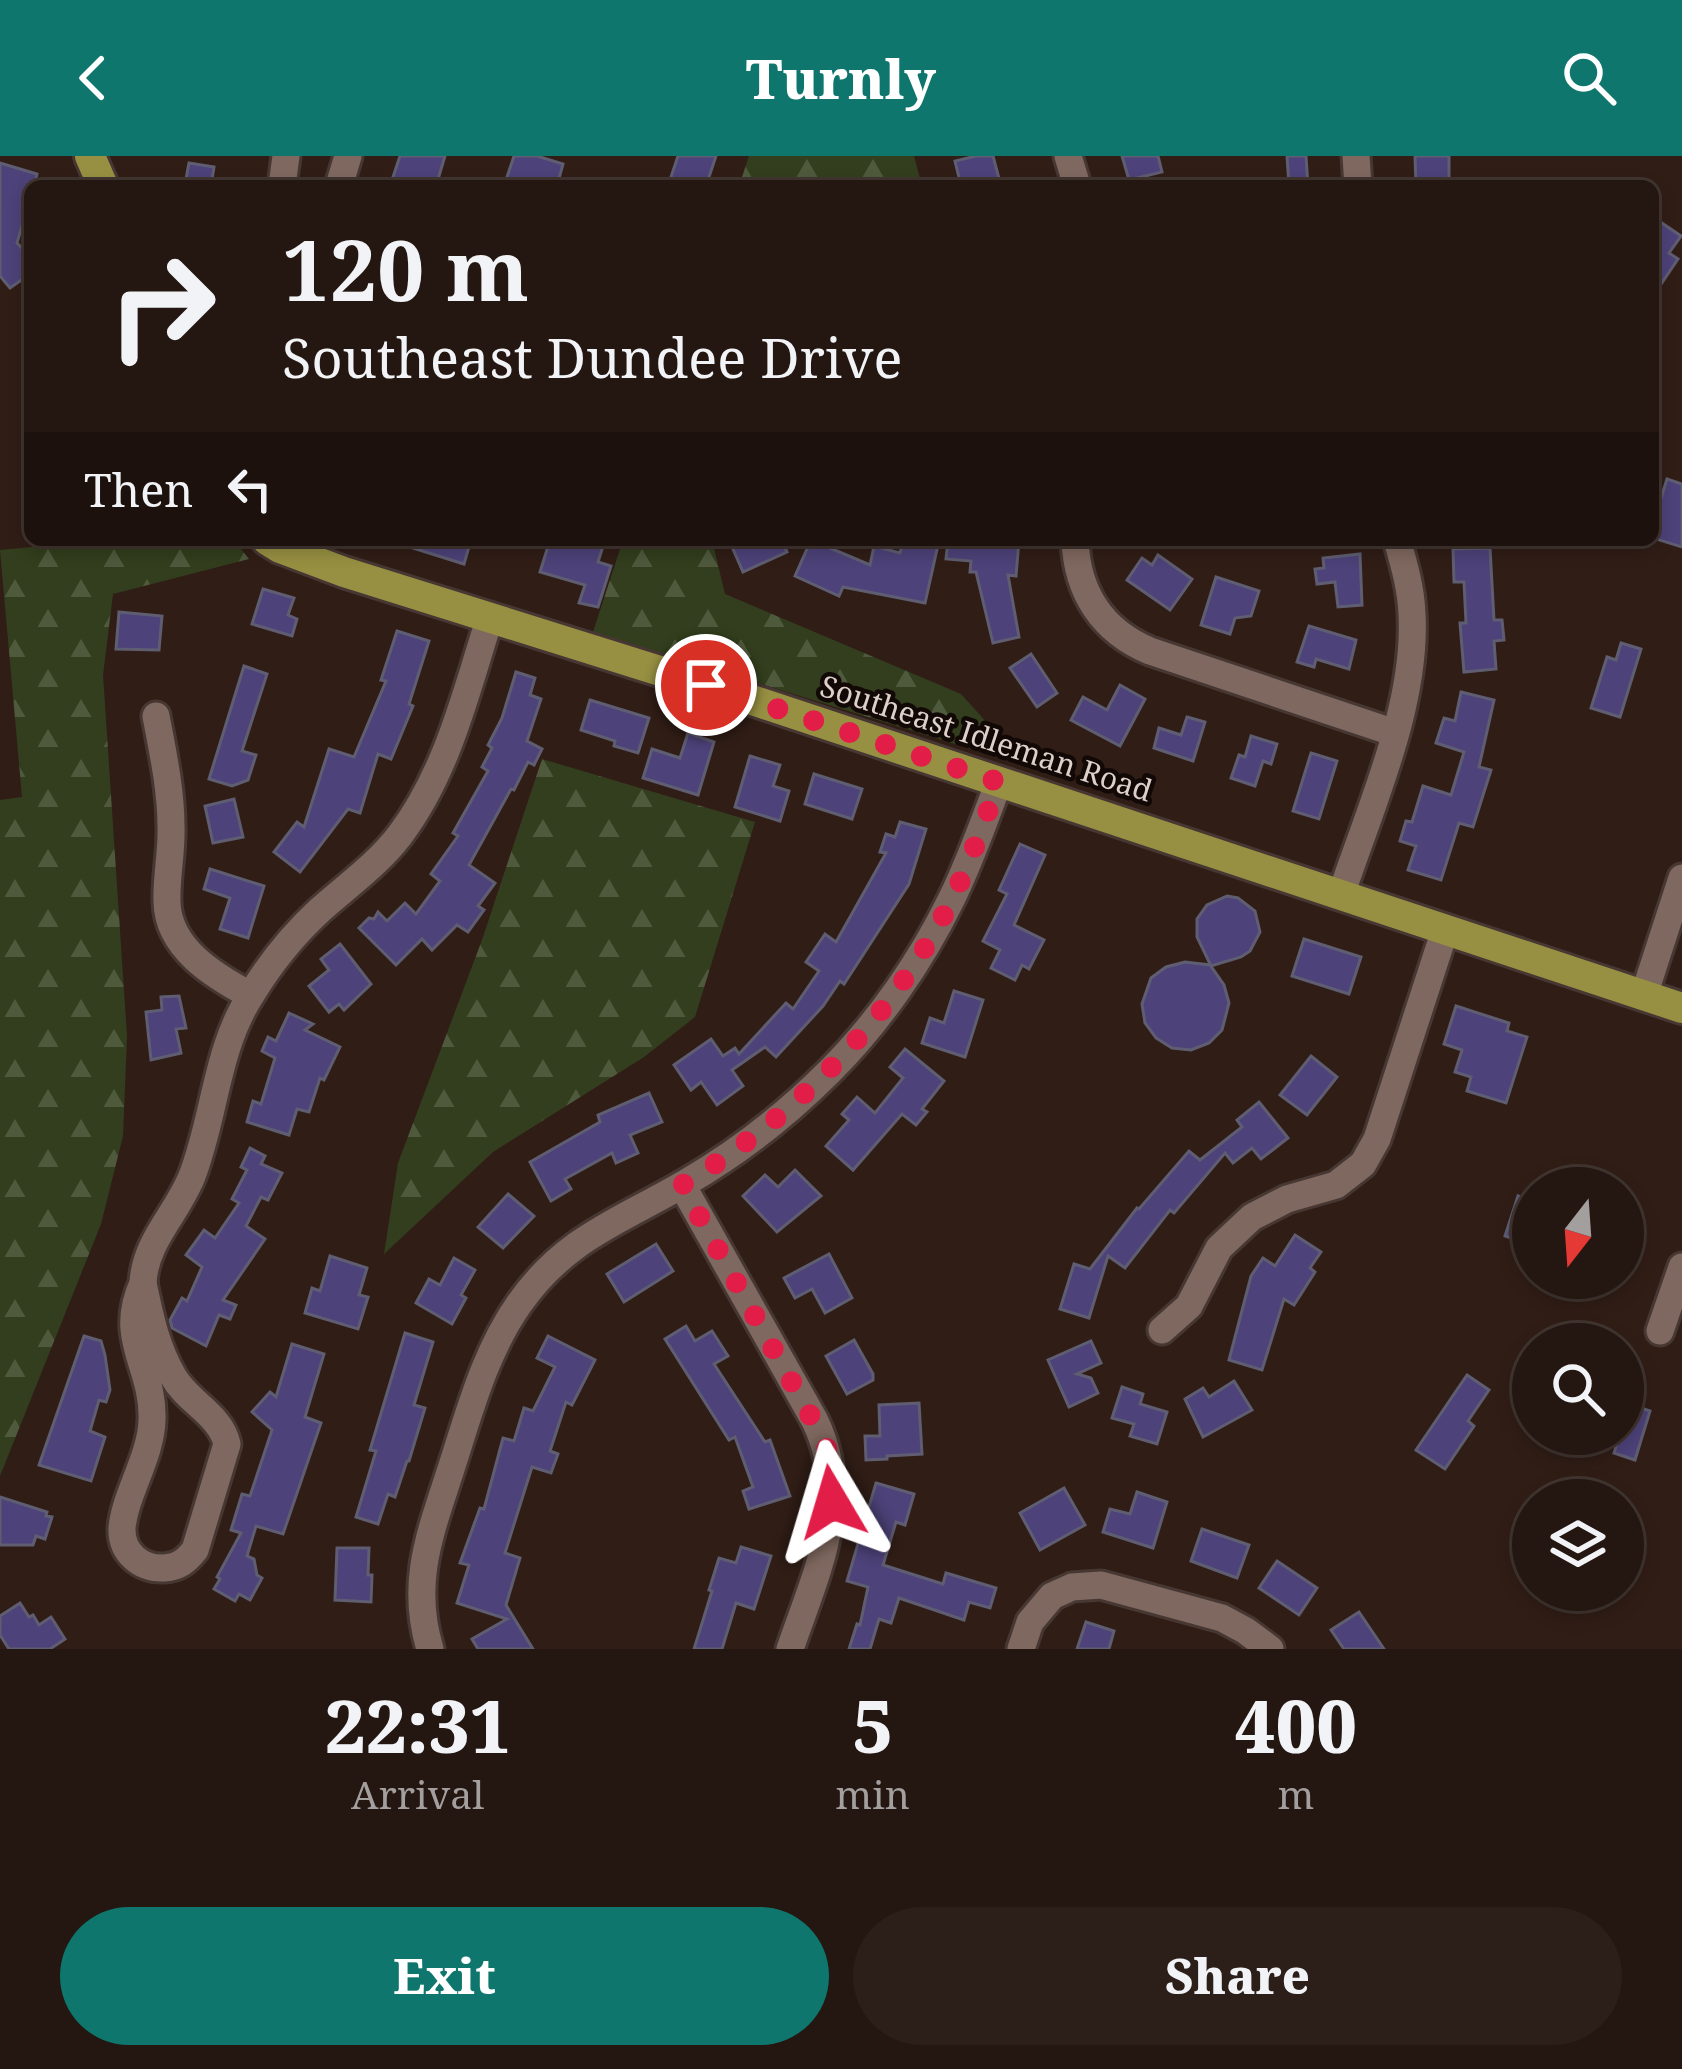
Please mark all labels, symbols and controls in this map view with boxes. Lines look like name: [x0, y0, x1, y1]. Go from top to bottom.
text: Turnly: [746, 41, 936, 115]
icon: back: [60, 45, 126, 111]
icon: search: [1556, 45, 1622, 111]
text: 120 m: [282, 211, 529, 326]
icon: right: [84, 228, 240, 384]
text: Southeast Dundee Drive: [282, 320, 902, 394]
icon: left: [217, 456, 283, 522]
text: Then: [84, 459, 193, 520]
pin: [655, 634, 757, 736]
icon: arrive: [673, 652, 739, 718]
street label: Southeast Idleman Road: [815, 665, 1158, 811]
north arrow: [1512, 1167, 1644, 1299]
map controls: [1512, 1167, 1644, 1611]
button: search: [1512, 1323, 1644, 1455]
position arrow: [769, 1439, 895, 1565]
button: layers: [1512, 1479, 1644, 1611]
text: 22:31: [325, 1676, 511, 1774]
text: 5: [852, 1676, 893, 1774]
text: 400: [1235, 1676, 1357, 1774]
text: Arrival: [351, 1767, 484, 1820]
text: min: [835, 1767, 910, 1820]
text: m: [1278, 1767, 1314, 1820]
button: Exit: [60, 1907, 829, 2045]
button: Share: [853, 1907, 1622, 2045]

